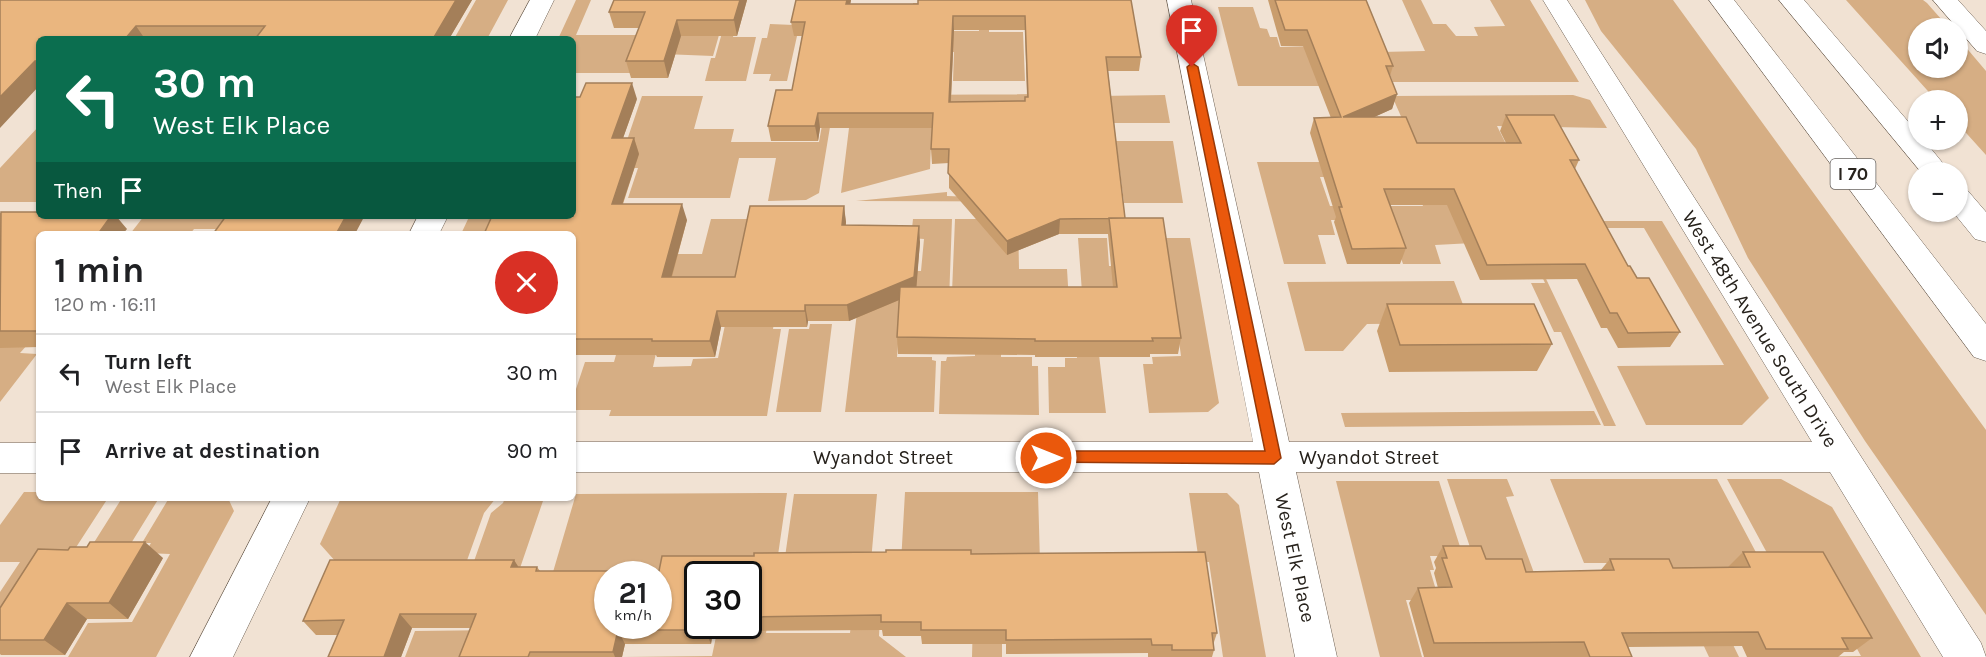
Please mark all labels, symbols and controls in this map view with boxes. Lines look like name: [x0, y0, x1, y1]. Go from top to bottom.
pin: [1166, 5, 1217, 67]
icon: arrive: [1175, 14, 1208, 47]
map controls: [1908, 18, 1968, 222]
button: sound: [1908, 18, 1968, 78]
text: 30 m: [153, 58, 256, 108]
icon: left: [54, 60, 132, 138]
button: +: [1908, 90, 1968, 150]
text: West Elk Place: [153, 109, 330, 141]
road number: I 70: [1830, 159, 1876, 189]
button: −: [1908, 162, 1968, 222]
icon: arrive: [115, 174, 148, 207]
text: Then: [54, 178, 103, 204]
street label: West 48th Avenue South Drive: [1677, 206, 1843, 452]
text: 1 min: [54, 249, 144, 291]
button: close: [495, 251, 558, 314]
text: 120 m · 16:11: [54, 293, 157, 316]
text: Turn left: [105, 349, 192, 375]
icon: left: [54, 357, 87, 390]
text: 30 m: [506, 360, 558, 386]
text: West Elk Place: [105, 375, 236, 398]
position arrow: [1014, 426, 1078, 490]
icon: arrive: [54, 435, 87, 468]
text: Arrive at destination: [105, 438, 320, 464]
text: 90 m: [506, 438, 558, 464]
street label: Wyandot Street: [813, 446, 954, 469]
street label: Wyandot Street: [1299, 446, 1440, 469]
street label: West Elk Place: [1270, 491, 1320, 625]
speed limit sign: 30: [684, 561, 762, 639]
text: 21: [619, 575, 647, 611]
text: km/h: [614, 606, 652, 624]

